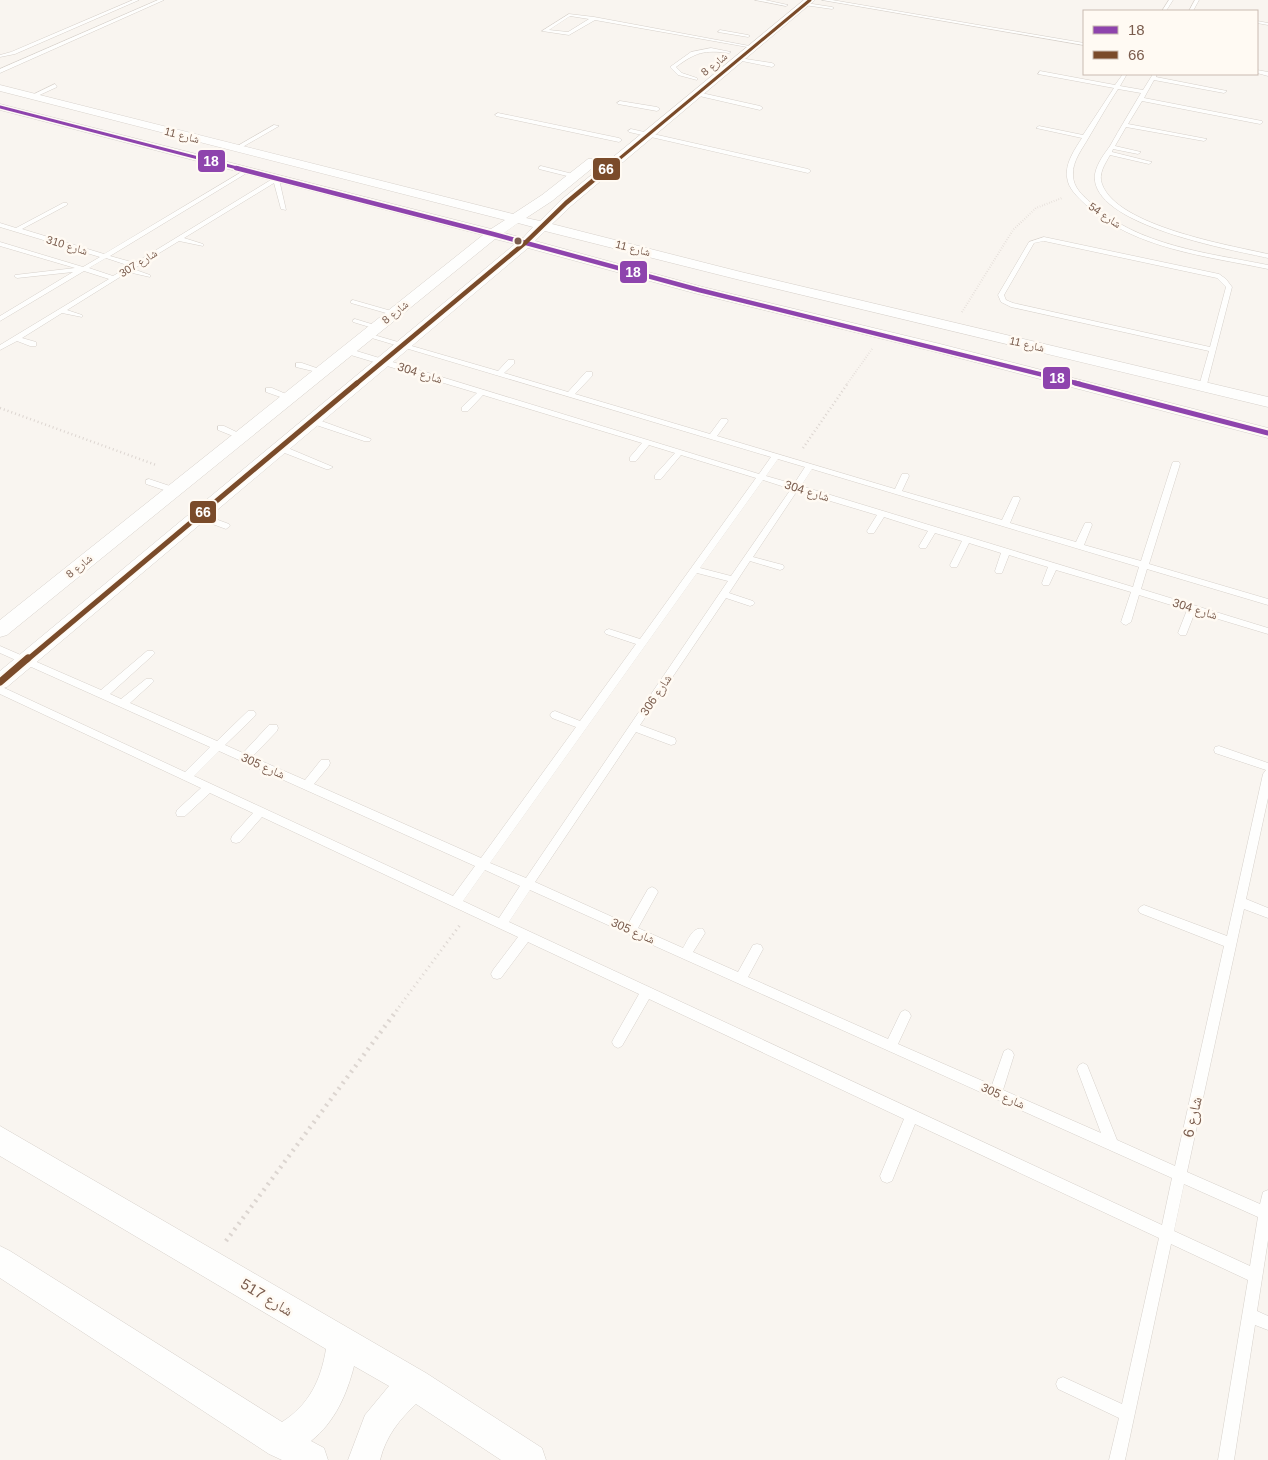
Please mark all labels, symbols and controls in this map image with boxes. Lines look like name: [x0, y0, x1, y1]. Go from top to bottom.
legend: [1083, 10, 1258, 75]
text: 18: [1128, 21, 1145, 38]
text: 66: [1128, 46, 1145, 63]
street label: شارع 8: [699, 50, 730, 79]
street label: شارع 11: [163, 125, 201, 146]
line badge: 18: [197, 149, 226, 173]
text: 18: [203, 153, 219, 169]
line badge: 66: [592, 157, 621, 181]
text: 66: [598, 161, 614, 177]
street label: شارع 54: [1086, 200, 1123, 231]
street label: شارع 310: [45, 233, 89, 258]
unlabelled marker: [513, 236, 523, 246]
street label: شارع 11: [614, 238, 652, 259]
street label: شارع 307: [117, 247, 160, 280]
line badge: 18: [619, 260, 648, 284]
text: 18: [625, 264, 641, 280]
street label: شارع 8: [380, 298, 411, 327]
street label: شارع 11: [1008, 334, 1046, 355]
street label: شارع 304: [396, 360, 444, 387]
line badge: 18: [1042, 366, 1071, 390]
text: 18: [1049, 370, 1065, 386]
street label: شارع 304: [783, 478, 831, 505]
line badge: 66: [189, 500, 217, 524]
text: 66: [195, 504, 211, 520]
street label: شارع 8: [64, 552, 95, 581]
street label: شارع 304: [1171, 596, 1219, 623]
street label: شارع 306: [637, 672, 676, 719]
street label: شارع 305: [239, 750, 287, 783]
street label: شارع 305: [609, 915, 657, 948]
street label: شارع 305: [979, 1080, 1027, 1113]
street label: شارع 6: [1179, 1095, 1207, 1139]
street label: شارع 517: [237, 1275, 296, 1321]

